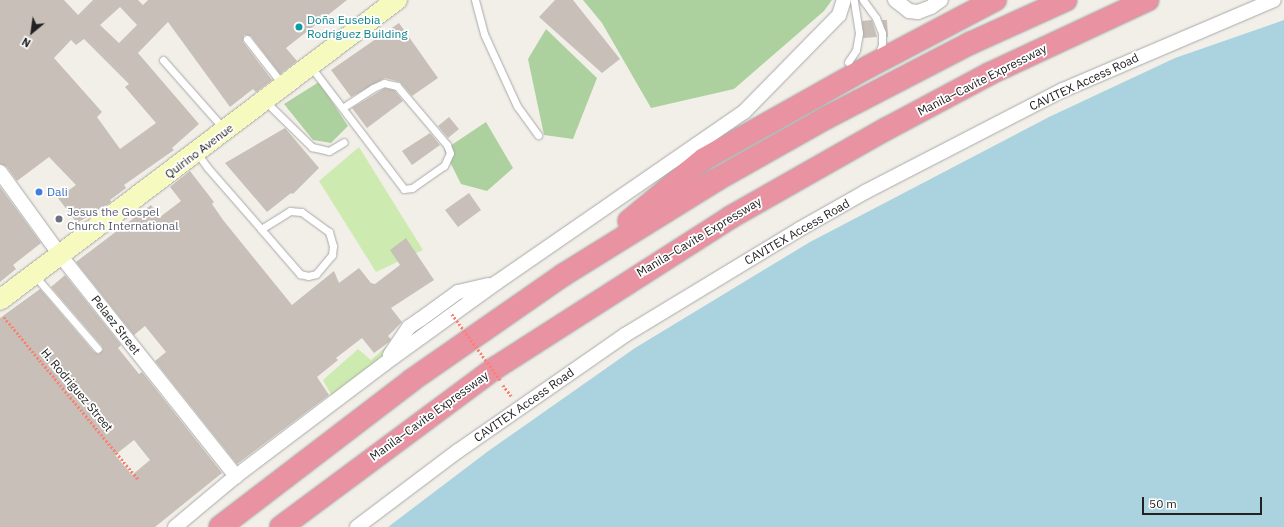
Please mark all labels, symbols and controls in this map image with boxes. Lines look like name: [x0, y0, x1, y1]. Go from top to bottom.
north arrow: [12, 12, 52, 52]
place label: Doña Eusebia Rodriguez Building: [307, 13, 408, 41]
marker: Doña Eusebia Rodriguez Building: [294, 22, 304, 32]
text: N: [19, 34, 33, 51]
street label: Manila–Cavite Expressway: [915, 41, 1049, 119]
street label: CAVITEX Access Road: [1027, 50, 1141, 114]
street label: Quirino Avenue: [162, 121, 236, 181]
place label: Dali: [47, 185, 68, 199]
marker: Dali: [34, 187, 44, 197]
street label: Manila–Cavite Expressway: [634, 194, 764, 280]
street label: CAVITEX Access Road: [742, 196, 852, 268]
place label: Jesus the Gospel Church International: [67, 205, 179, 233]
marker: Jesus the Gospel Church International: [54, 214, 64, 224]
street label: Pelaez Street: [88, 293, 144, 357]
street label: H. Rodriguez Street: [38, 345, 116, 435]
street label: CAVITEX Access Road: [471, 365, 577, 445]
street label: Manila–Cavite Expressway: [367, 368, 491, 464]
scale bar: [1144, 489, 1264, 515]
text: 50 m: [1149, 496, 1177, 511]

